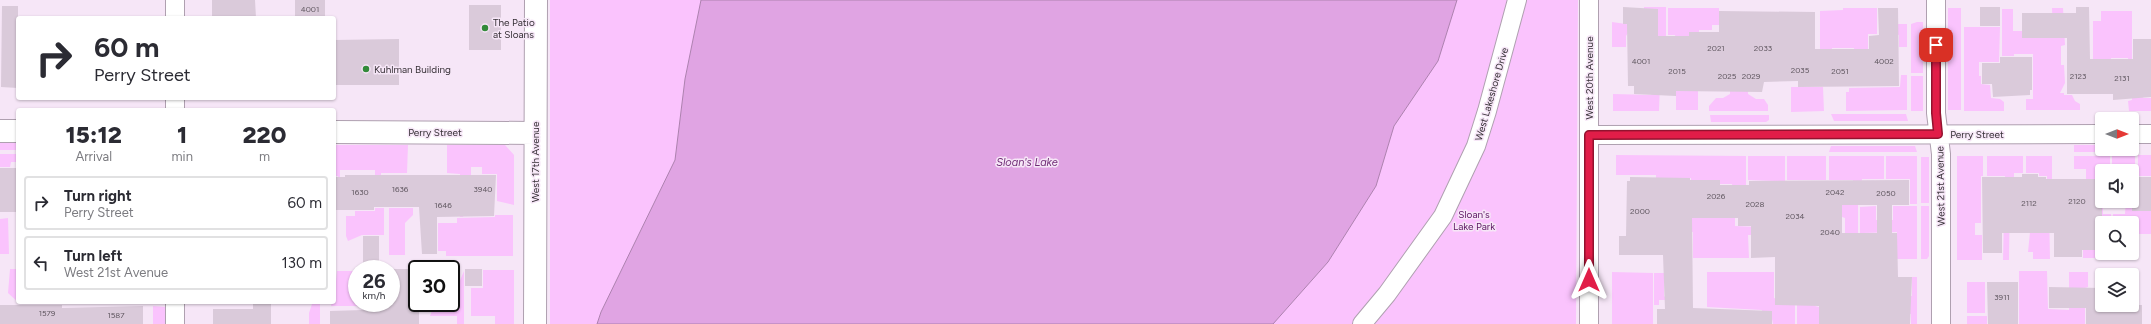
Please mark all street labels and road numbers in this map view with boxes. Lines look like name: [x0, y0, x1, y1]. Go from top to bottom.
street label: West 20th Avenue: [1583, 36, 1596, 120]
street label: West Lakeshore Drive: [1472, 45, 1511, 142]
street label: West 17th Avenue: [529, 121, 542, 202]
street label: Perry Street: [408, 126, 462, 139]
street label: Perry Street: [1950, 128, 2004, 141]
street label: West 21st Avenue: [1933, 145, 1948, 226]

